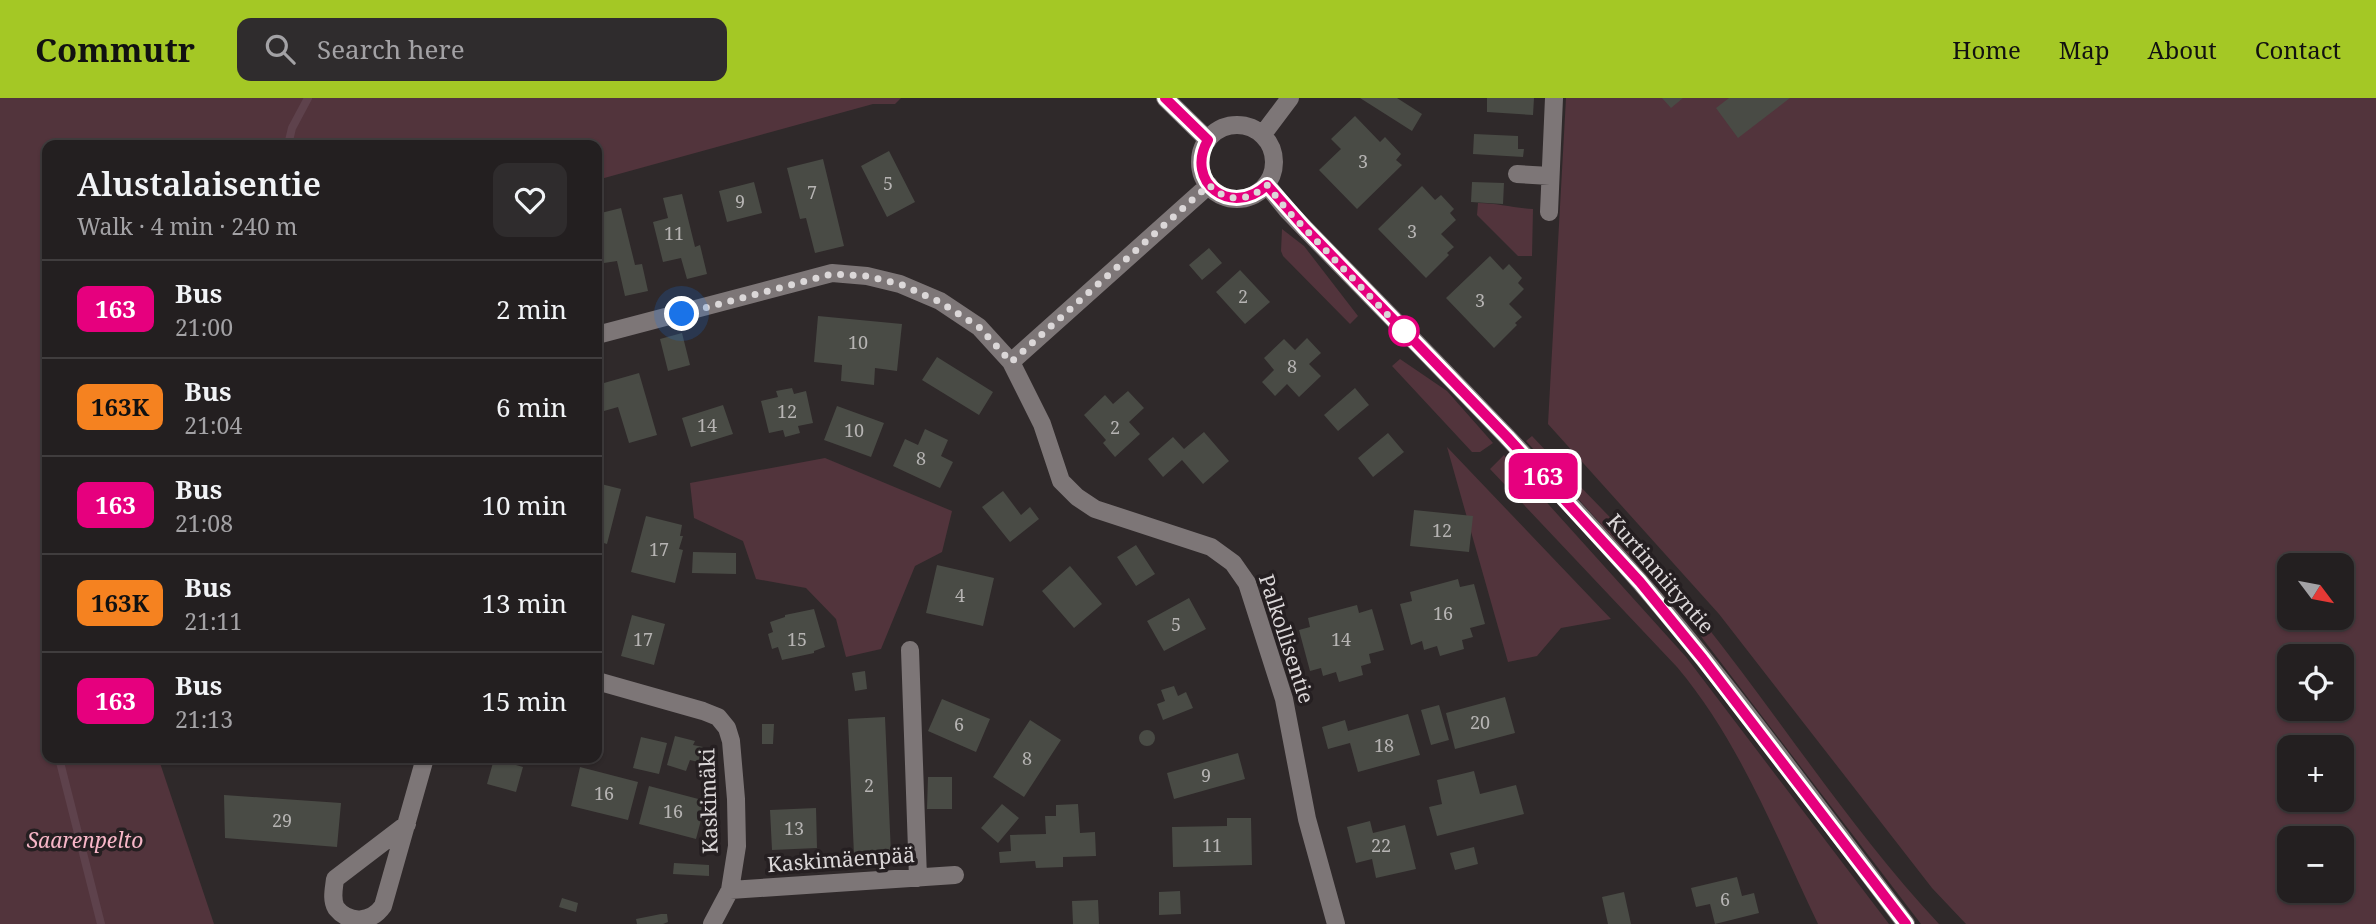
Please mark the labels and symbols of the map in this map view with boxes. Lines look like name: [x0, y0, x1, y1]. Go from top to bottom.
house number: 3: [1358, 149, 1368, 173]
house number: 5: [883, 171, 893, 195]
house number: 7: [807, 180, 817, 204]
house number: 9: [735, 189, 745, 213]
house number: 3: [1407, 219, 1417, 243]
house number: 11: [664, 221, 684, 245]
house number: 2: [1238, 284, 1248, 308]
house number: 3: [1475, 288, 1485, 312]
your location: [664, 296, 699, 331]
unlabelled marker: [1389, 316, 1419, 346]
house number: 10: [848, 330, 868, 354]
house number: 8: [1287, 354, 1297, 378]
house number: 12: [777, 399, 797, 423]
house number: 14: [697, 413, 717, 437]
house number: 2: [1110, 415, 1120, 439]
house number: 10: [844, 418, 864, 442]
house number: 8: [916, 446, 926, 470]
line badge: 163: [1503, 453, 1583, 499]
street label: Kurtinniityntie: [1601, 507, 1721, 639]
house number: 12: [1432, 518, 1452, 542]
house number: 17: [649, 537, 669, 561]
north arrow: [2277, 553, 2354, 630]
street label: Palkollisentie: [1253, 570, 1321, 707]
house number: 4: [955, 583, 965, 607]
house number: 16: [1433, 601, 1453, 625]
house number: 5: [1171, 612, 1181, 636]
house number: 17: [633, 627, 653, 651]
house number: 15: [787, 627, 807, 651]
house number: 14: [1331, 627, 1351, 651]
house number: 20: [1470, 710, 1490, 734]
house number: 6: [954, 712, 964, 736]
house number: 18: [1374, 733, 1394, 757]
house number: 8: [1022, 746, 1032, 770]
street label: Kaskimäki: [692, 747, 724, 854]
house number: 9: [1201, 763, 1211, 787]
house number: 2: [864, 773, 874, 797]
house number: 16: [594, 781, 614, 805]
house number: 16: [663, 799, 683, 823]
house number: 29: [272, 808, 292, 832]
house number: 13: [784, 816, 804, 840]
park label: Saarenpelto: [27, 826, 143, 854]
house number: 11: [1202, 833, 1222, 857]
house number: 22: [1371, 833, 1391, 857]
street label: Kaskimäenpää: [766, 840, 916, 878]
house number: 6: [1720, 887, 1730, 911]

